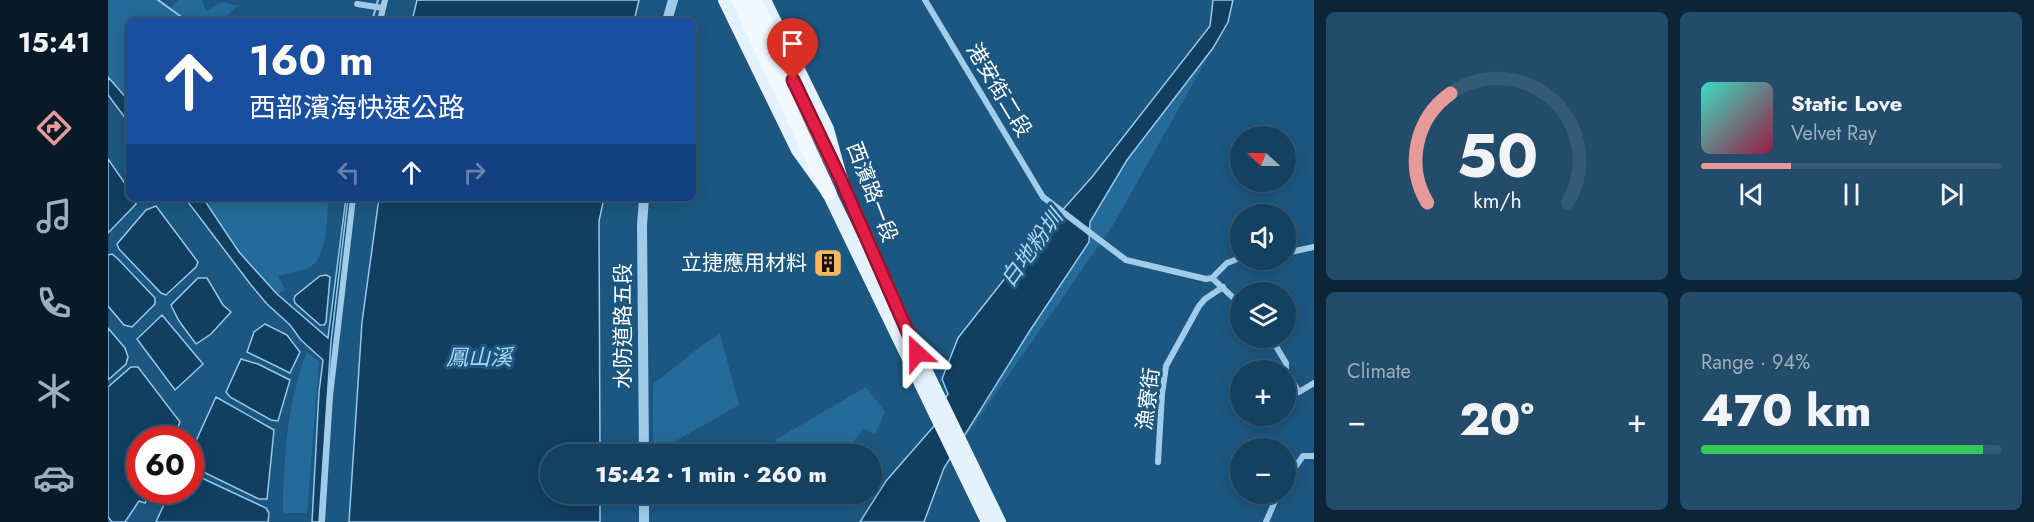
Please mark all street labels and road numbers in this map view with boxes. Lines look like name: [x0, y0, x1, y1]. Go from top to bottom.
street label: 港安街二段: [959, 37, 1039, 143]
street label: 西濱路一段: [839, 138, 905, 246]
street label: 水防道路五段: [608, 263, 638, 389]
street label: 漁寮街: [1129, 366, 1167, 432]

